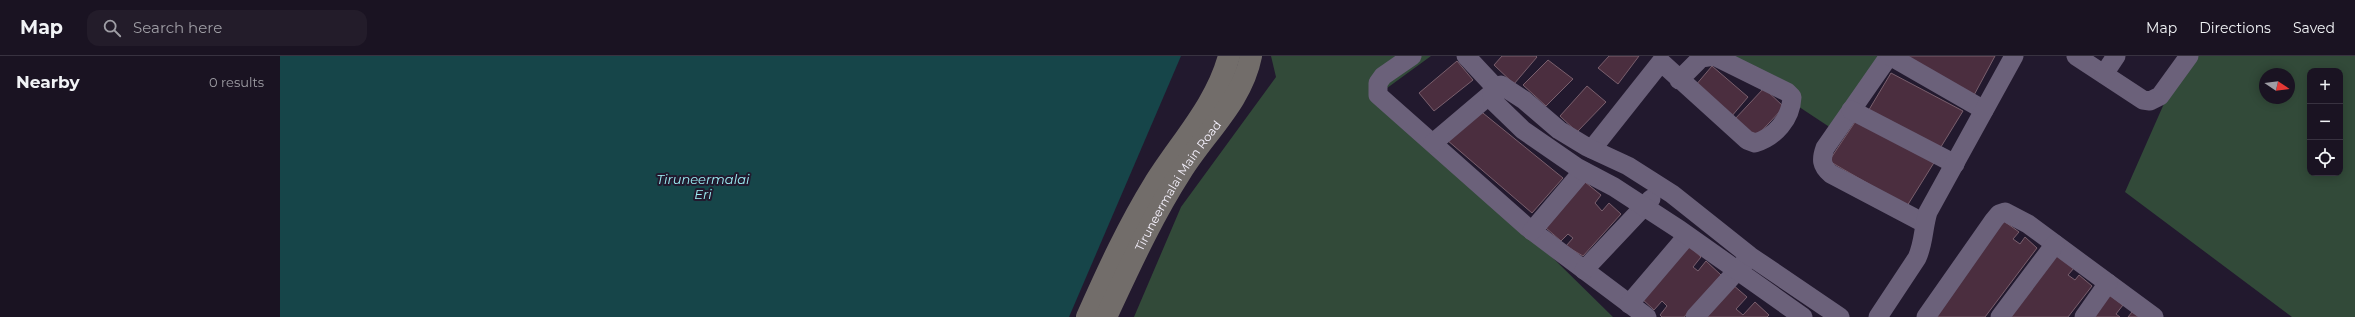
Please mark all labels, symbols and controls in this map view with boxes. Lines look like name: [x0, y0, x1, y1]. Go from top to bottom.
search box: [87, 10, 367, 46]
text: Map: [20, 16, 63, 39]
icon: search: [101, 17, 123, 39]
text: Search here: [133, 18, 222, 37]
text: Map: [2146, 19, 2177, 37]
text: Directions: [2199, 19, 2271, 37]
text: Saved: [2293, 19, 2335, 37]
north arrow: [2259, 68, 2295, 104]
map controls: [2307, 68, 2343, 176]
button: +: [2307, 68, 2343, 104]
text: Nearby: [16, 72, 80, 92]
text: 0 results: [209, 74, 264, 90]
button: −: [2307, 104, 2343, 140]
street label: Tiruneermalai Main Road: [1131, 117, 1224, 253]
button: locate: [2307, 140, 2343, 176]
water label: Tiruneermalai Eri: [657, 171, 750, 202]

